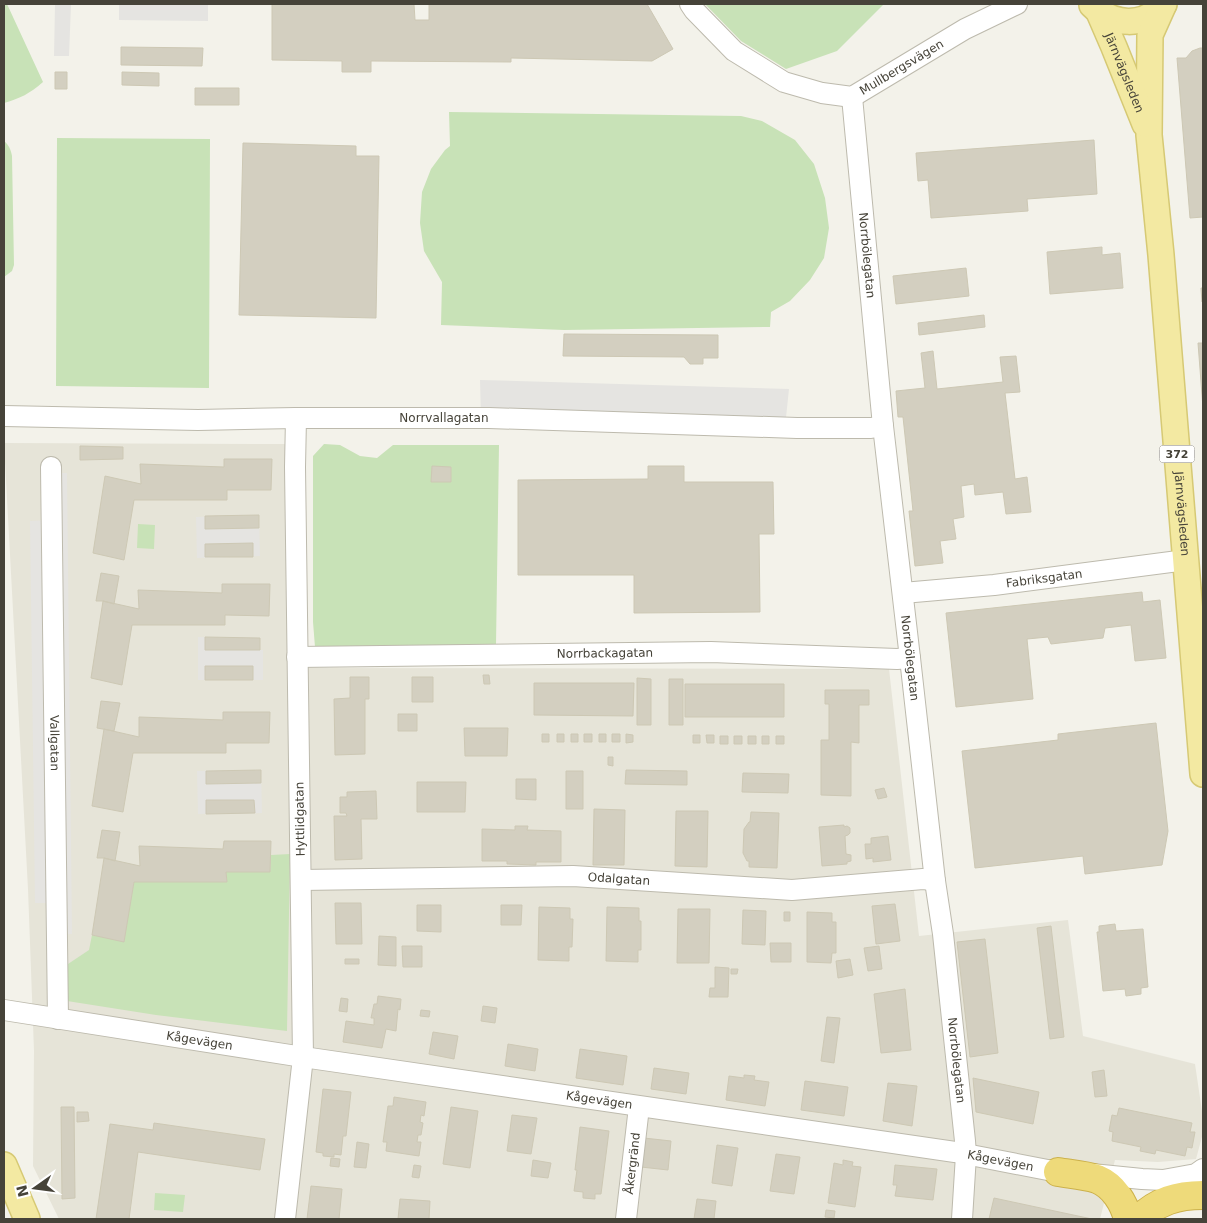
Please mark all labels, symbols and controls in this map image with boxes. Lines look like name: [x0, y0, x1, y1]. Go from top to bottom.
street label: Järnvägsleden: [1101, 30, 1147, 115]
street label: Mullbergsvägen: [857, 37, 946, 98]
street label: Norrbölegatan: [856, 212, 878, 299]
street label: Norrvallagatan: [399, 411, 489, 425]
road number: 372: [1160, 446, 1194, 462]
street label: Järnvägsleden: [1171, 470, 1192, 557]
street label: Fabriksgatan: [1005, 567, 1083, 590]
street label: Norrbölegatan: [898, 614, 922, 702]
street label: Norrbackagatan: [557, 646, 653, 661]
street label: Vallgatan: [47, 715, 62, 771]
street label: Hyttlidgatan: [292, 782, 308, 856]
street label: Odalgatan: [587, 870, 650, 888]
street label: Norrbölegatan: [945, 1017, 968, 1104]
street label: Kågevägen: [165, 1029, 234, 1053]
street label: Kågevägen: [565, 1088, 633, 1112]
street label: Åkergränd: [621, 1132, 643, 1195]
street label: Kågevägen: [966, 1148, 1035, 1174]
north arrow: [10, 1163, 60, 1213]
text: N: [13, 1184, 32, 1199]

